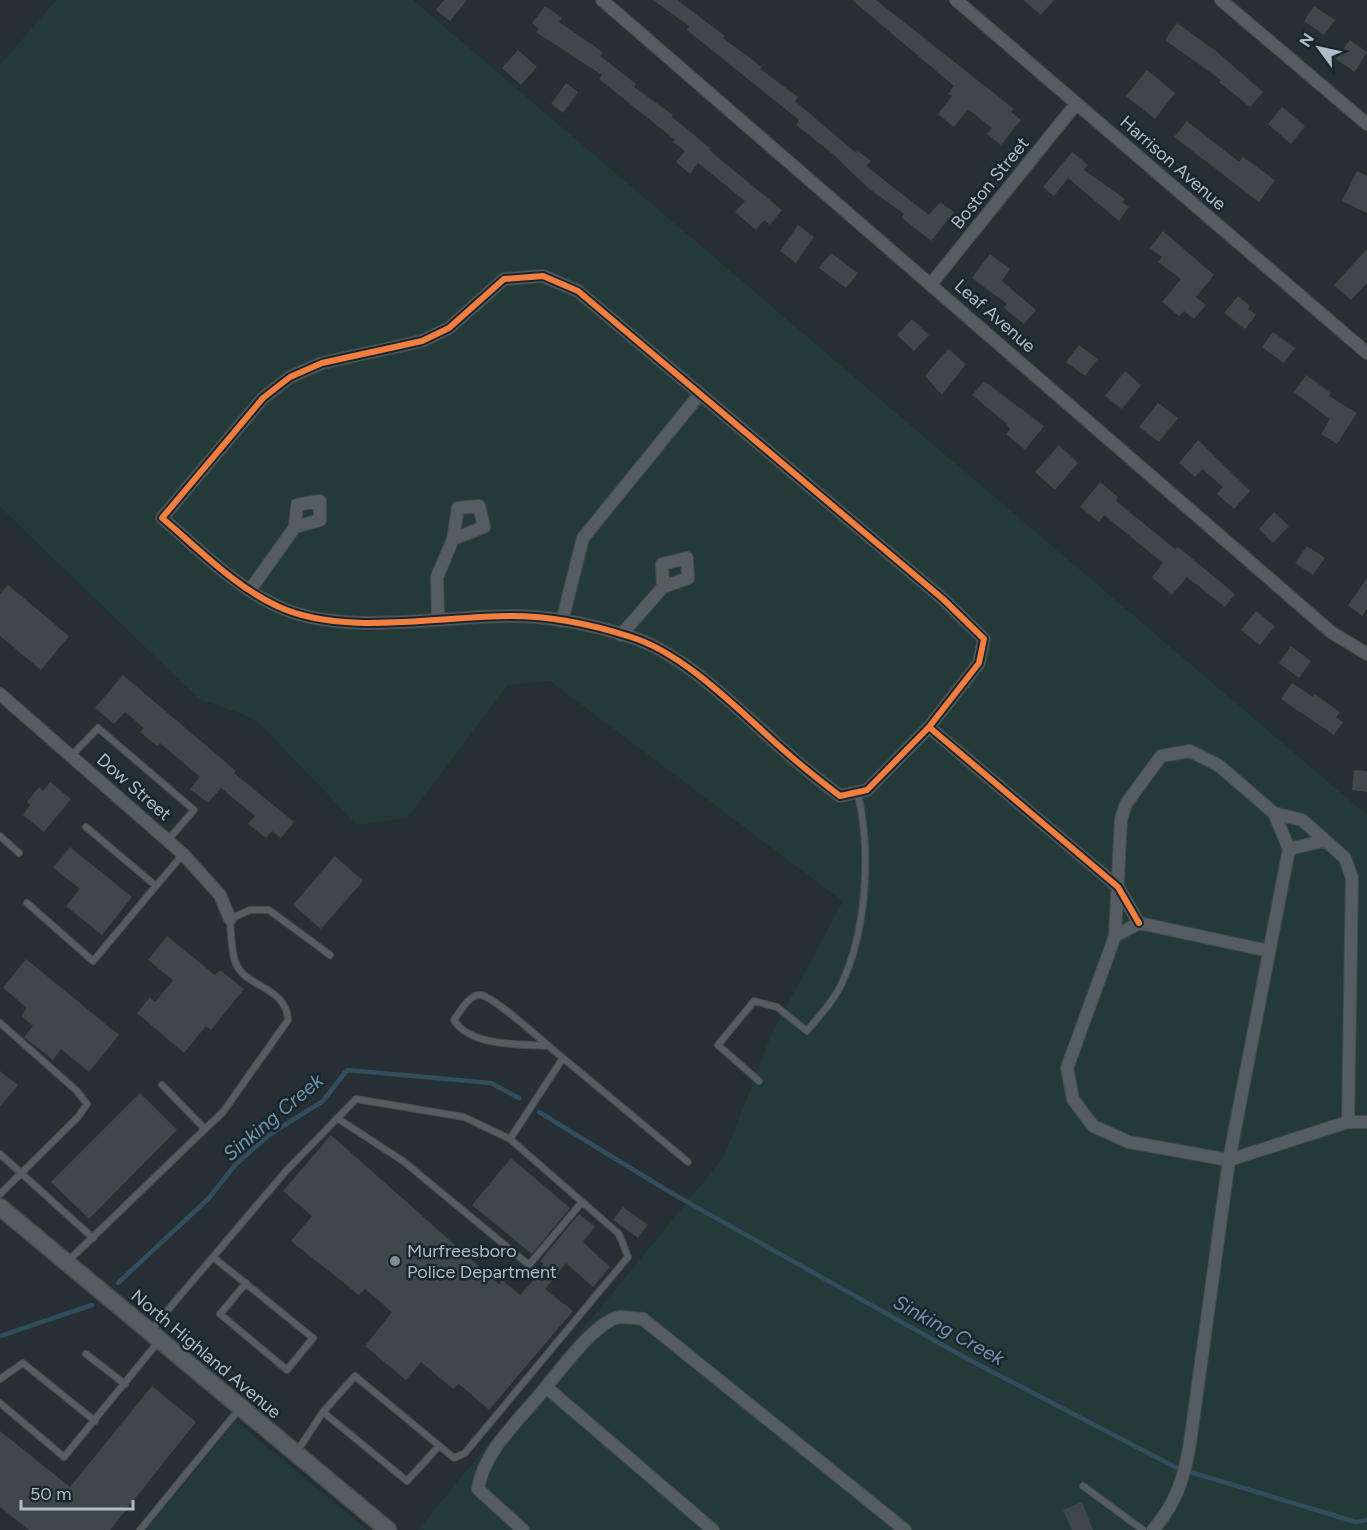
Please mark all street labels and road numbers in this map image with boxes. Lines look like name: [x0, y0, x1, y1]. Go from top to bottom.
street label: Harrison Avenue: [1116, 111, 1231, 215]
street label: Boston Street: [946, 132, 1034, 233]
street label: Leaf Avenue: [950, 275, 1040, 357]
street label: Dow Street: [92, 749, 176, 825]
street label: North Highland Avenue: [126, 1285, 286, 1423]

